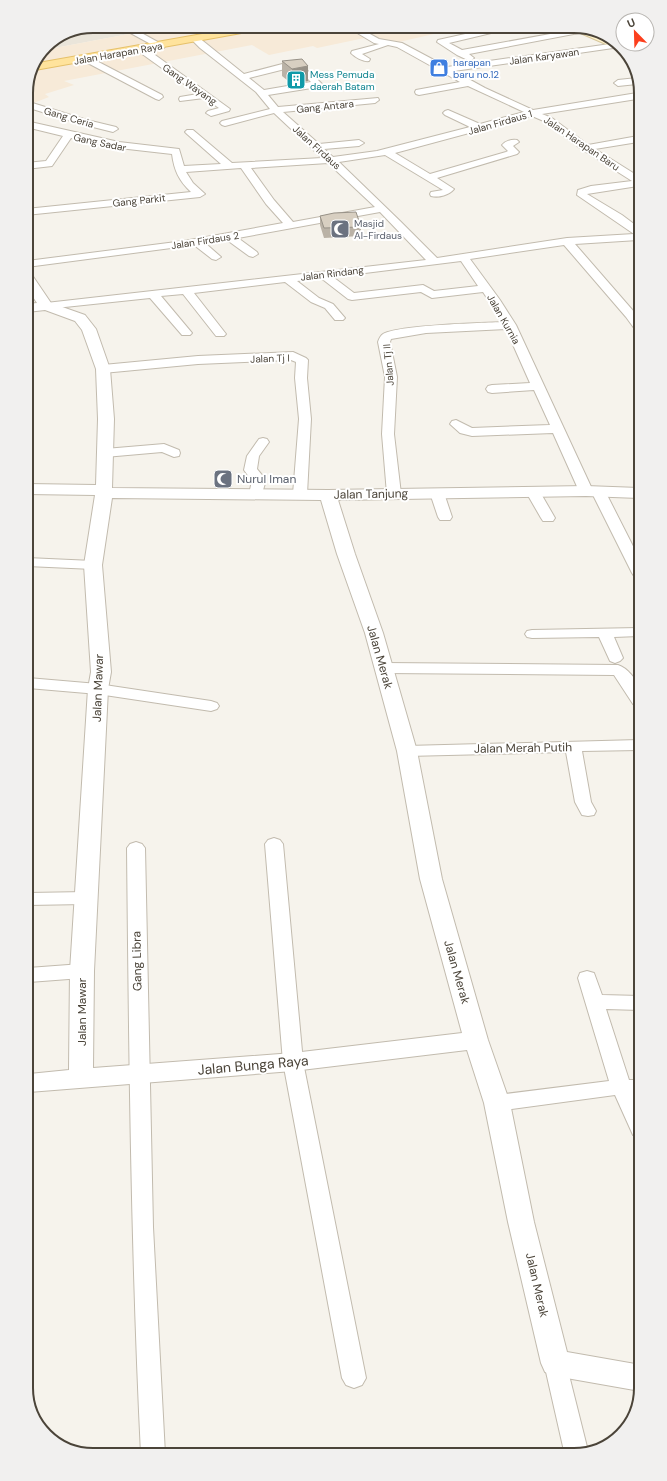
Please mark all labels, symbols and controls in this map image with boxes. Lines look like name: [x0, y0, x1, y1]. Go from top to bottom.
north arrow: [615, 12, 655, 52]
text: U: [625, 15, 637, 31]
street label: Jalan Harapan Raya: [73, 39, 163, 68]
street label: Jalan Karyawan: [508, 45, 580, 68]
place label: harapan baru no.12: [453, 56, 499, 81]
shop icon: harapan baru no.12: [428, 57, 450, 79]
street label: Gang Wayang: [160, 61, 220, 108]
place label: Mess Pemuda daerah Batam: [310, 68, 375, 93]
building icon: Mess Pemuda daerah Batam: [285, 69, 307, 91]
street label: Gang Antara: [296, 97, 355, 116]
street label: Gang Ceria: [42, 104, 95, 131]
street label: Jalan Firdaus 1: [467, 107, 534, 138]
street label: Jalan Harapan Baru: [541, 113, 622, 174]
street label: Jalan Firdaus: [290, 122, 343, 172]
street label: Gang Sadar: [72, 131, 128, 154]
street label: Gang Parkit: [112, 191, 166, 210]
place label: Masjid Al-Firdaus: [354, 217, 402, 242]
mosque icon: Masjid Al-Firdaus: [329, 218, 351, 240]
street label: Jalan Firdaus 2: [170, 229, 240, 252]
street label: Jalan Rindang: [300, 263, 365, 284]
street label: Jalan Kurnia: [484, 292, 523, 346]
street label: Jalan Tj II: [380, 344, 397, 386]
street label: Jalan Tj I: [250, 351, 290, 366]
mosque icon: Nurul Iman: [212, 468, 234, 490]
place label: Nurul Iman: [237, 471, 296, 487]
street label: Jalan Tanjung: [334, 485, 409, 503]
street label: Jalan Merak: [363, 623, 397, 691]
street label: Jalan Mawar: [89, 653, 107, 722]
street label: Jalan Merah Putih: [474, 739, 572, 757]
street label: Gang Libra: [128, 931, 146, 991]
street label: Jalan Merak: [440, 938, 474, 1006]
street label: Jalan Mawar: [74, 977, 90, 1046]
street label: Jalan Bunga Raya: [197, 1051, 309, 1079]
street label: Jalan Merak: [522, 1251, 552, 1319]

